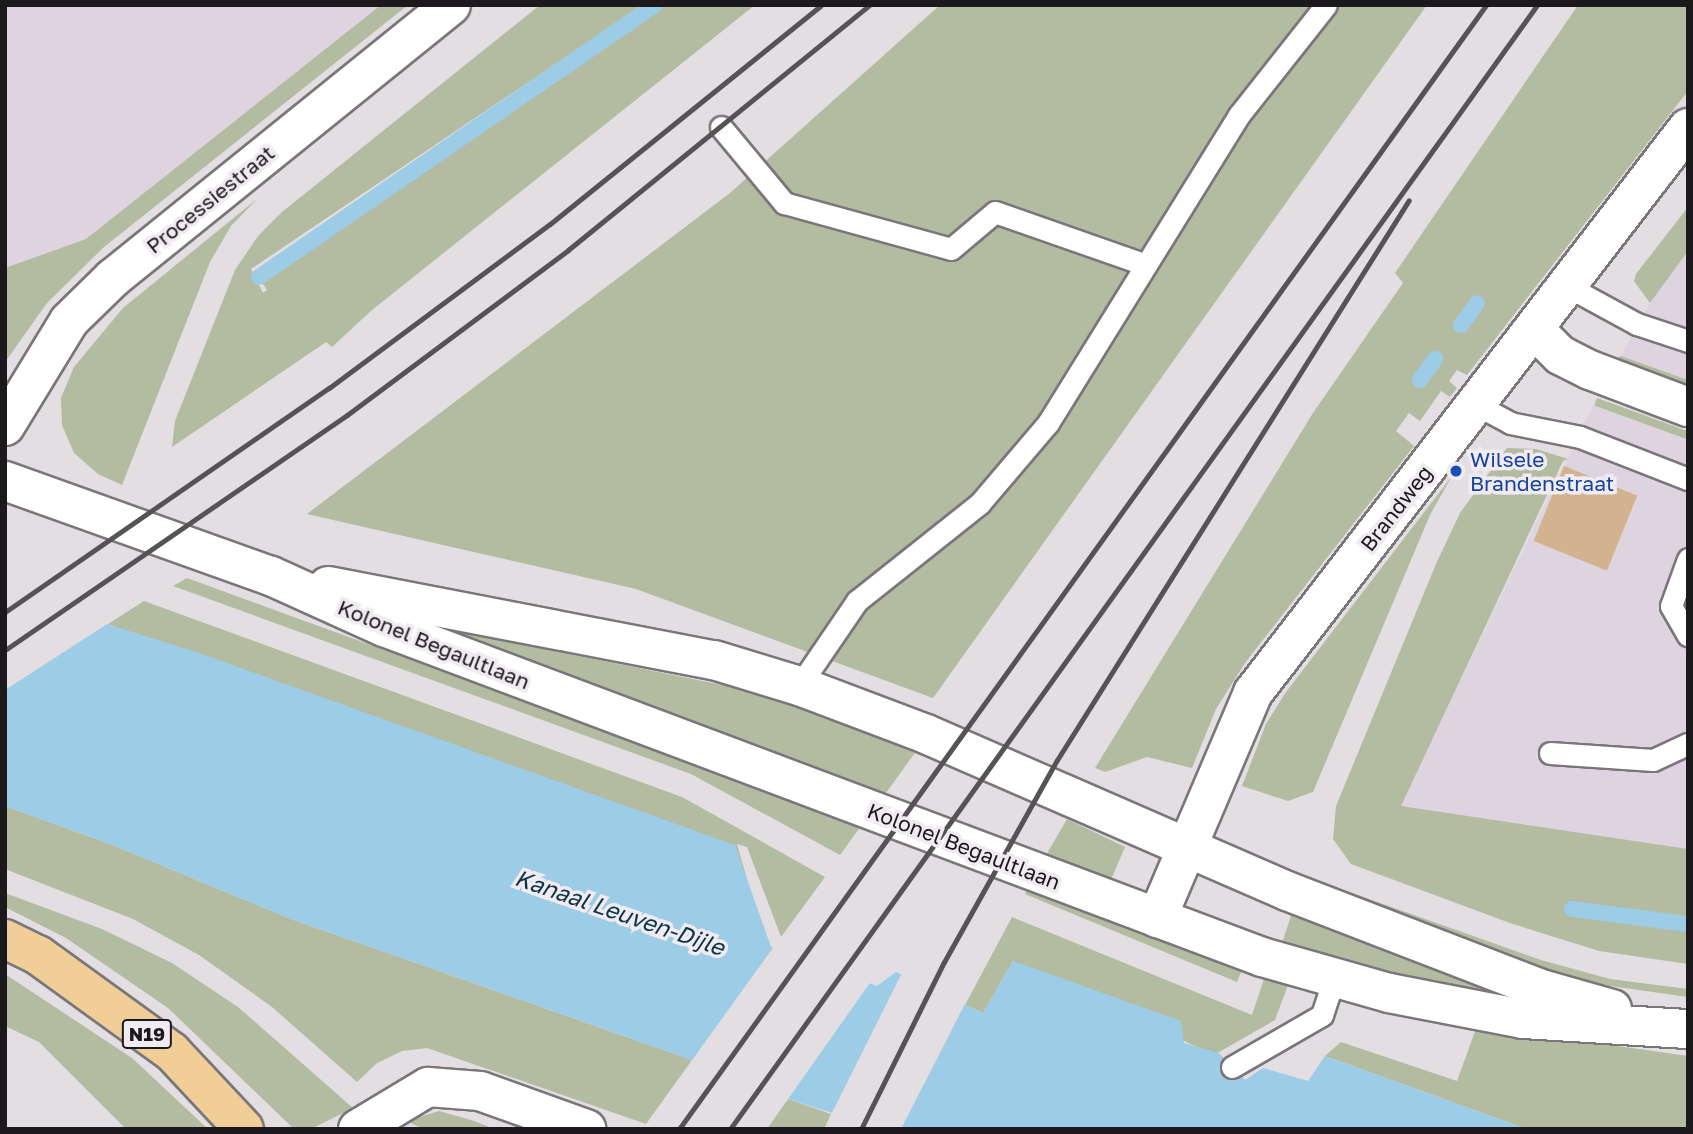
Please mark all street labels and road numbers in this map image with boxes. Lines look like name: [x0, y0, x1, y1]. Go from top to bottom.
street label: Processiestraat: [141, 140, 279, 258]
street label: Brandweg: [1355, 460, 1437, 556]
street label: Kolonel Begaultlaan: [334, 594, 534, 694]
street label: Kolonel Begaultlaan: [864, 798, 1064, 894]
road number: N19: [121, 1018, 173, 1050]

